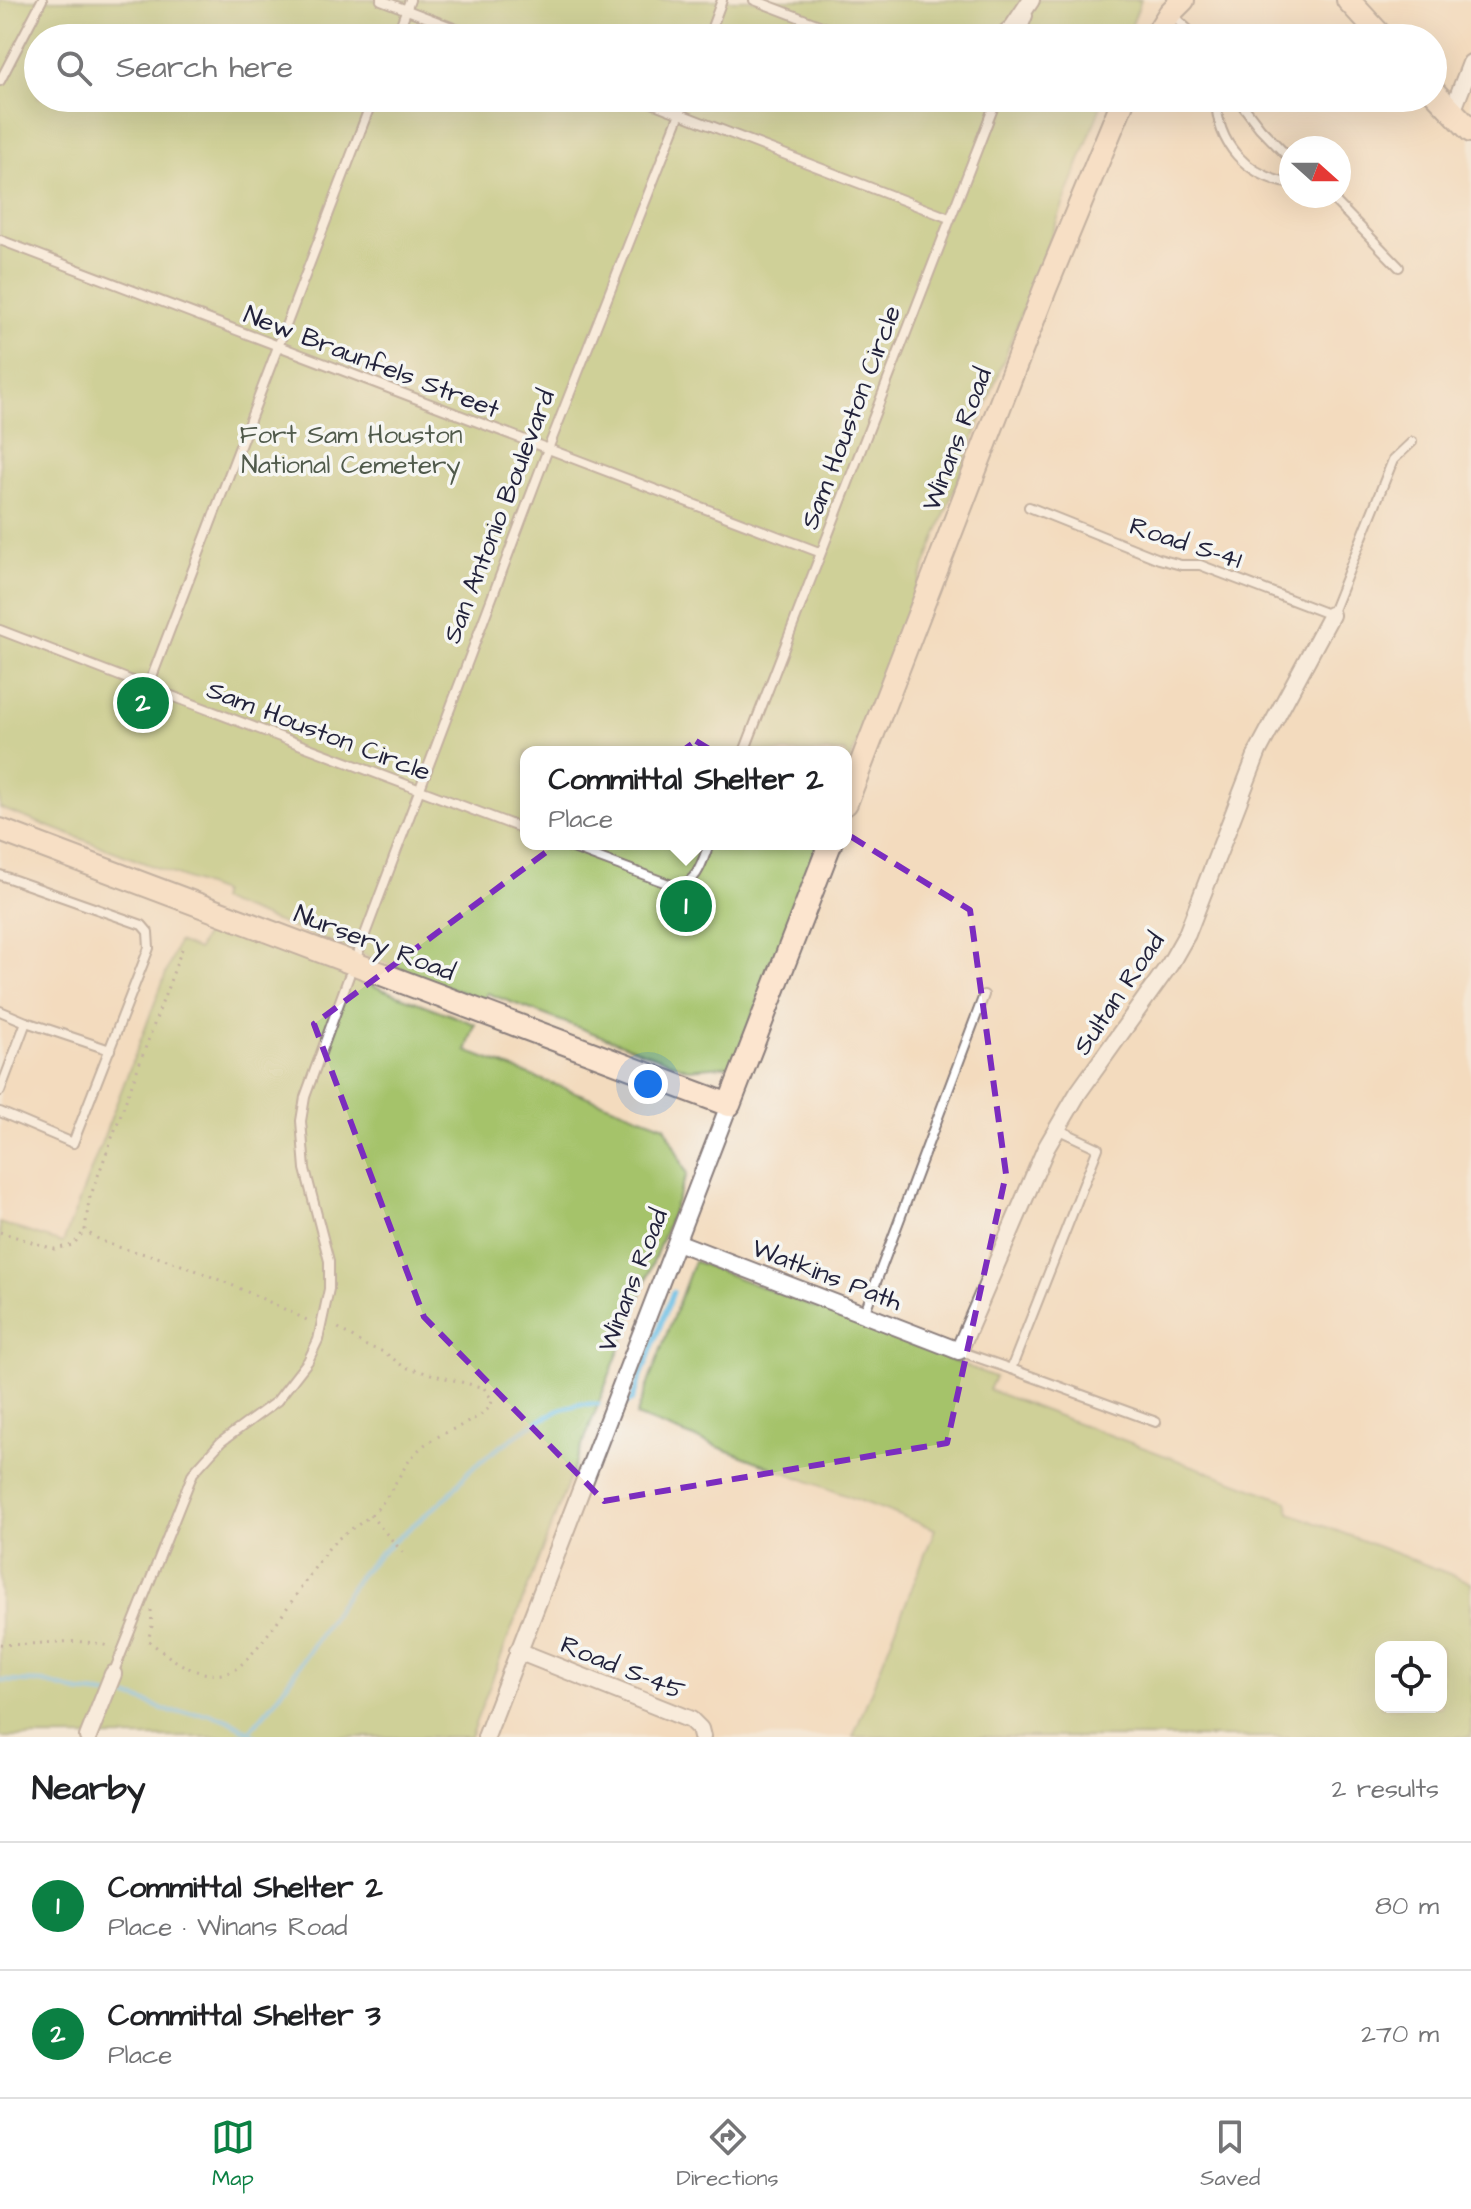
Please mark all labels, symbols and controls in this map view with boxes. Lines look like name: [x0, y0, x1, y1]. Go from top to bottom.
search box: [24, 24, 1447, 112]
icon: search: [52, 46, 96, 90]
text: Search here: [116, 47, 293, 89]
north arrow: [1279, 136, 1351, 208]
street label: New Braunfels Street: [239, 297, 505, 428]
street label: Sam Houston Circle: [792, 300, 910, 534]
street label: Winans Road: [913, 363, 1001, 516]
street label: San Antonio Boulevard: [434, 384, 564, 648]
park label: Fort Sam Houston National Cemetery: [239, 417, 463, 485]
street label: Road S-41: [1125, 508, 1246, 578]
street label: Sam Houston Circle: [202, 672, 436, 790]
pin: 2: [117, 673, 169, 733]
popup: [520, 746, 852, 850]
text: Committal Shelter 2: [549, 759, 823, 801]
text: Place: [549, 801, 613, 837]
pin: 1: [660, 876, 712, 936]
street label: Nursery Road: [288, 896, 460, 992]
street label: Sultan Road: [1065, 925, 1173, 1062]
your location: [628, 1064, 668, 1104]
street label: Winans Road: [589, 1204, 677, 1357]
street label: Watkins Path: [747, 1230, 907, 1320]
street label: Road S-45: [555, 1627, 690, 1709]
map controls: [1375, 1641, 1447, 1713]
button: locate: [1375, 1641, 1447, 1713]
text: Nearby: [32, 1765, 146, 1813]
text: 2 results: [1331, 1771, 1439, 1807]
text: Committal Shelter 2: [108, 1867, 383, 1909]
text: 1: [56, 1888, 60, 1924]
text: 80 m: [1375, 1888, 1439, 1924]
text: Place · Winans Road: [108, 1909, 348, 1945]
text: Committal Shelter 3: [108, 1995, 381, 2037]
text: 2: [51, 2016, 65, 2052]
text: 270 m: [1361, 2016, 1439, 2052]
text: Place: [108, 2037, 172, 2073]
tab: Map: [211, 2115, 255, 2194]
tab: Directions: [676, 2115, 779, 2194]
tab: Saved: [1200, 2115, 1260, 2194]

